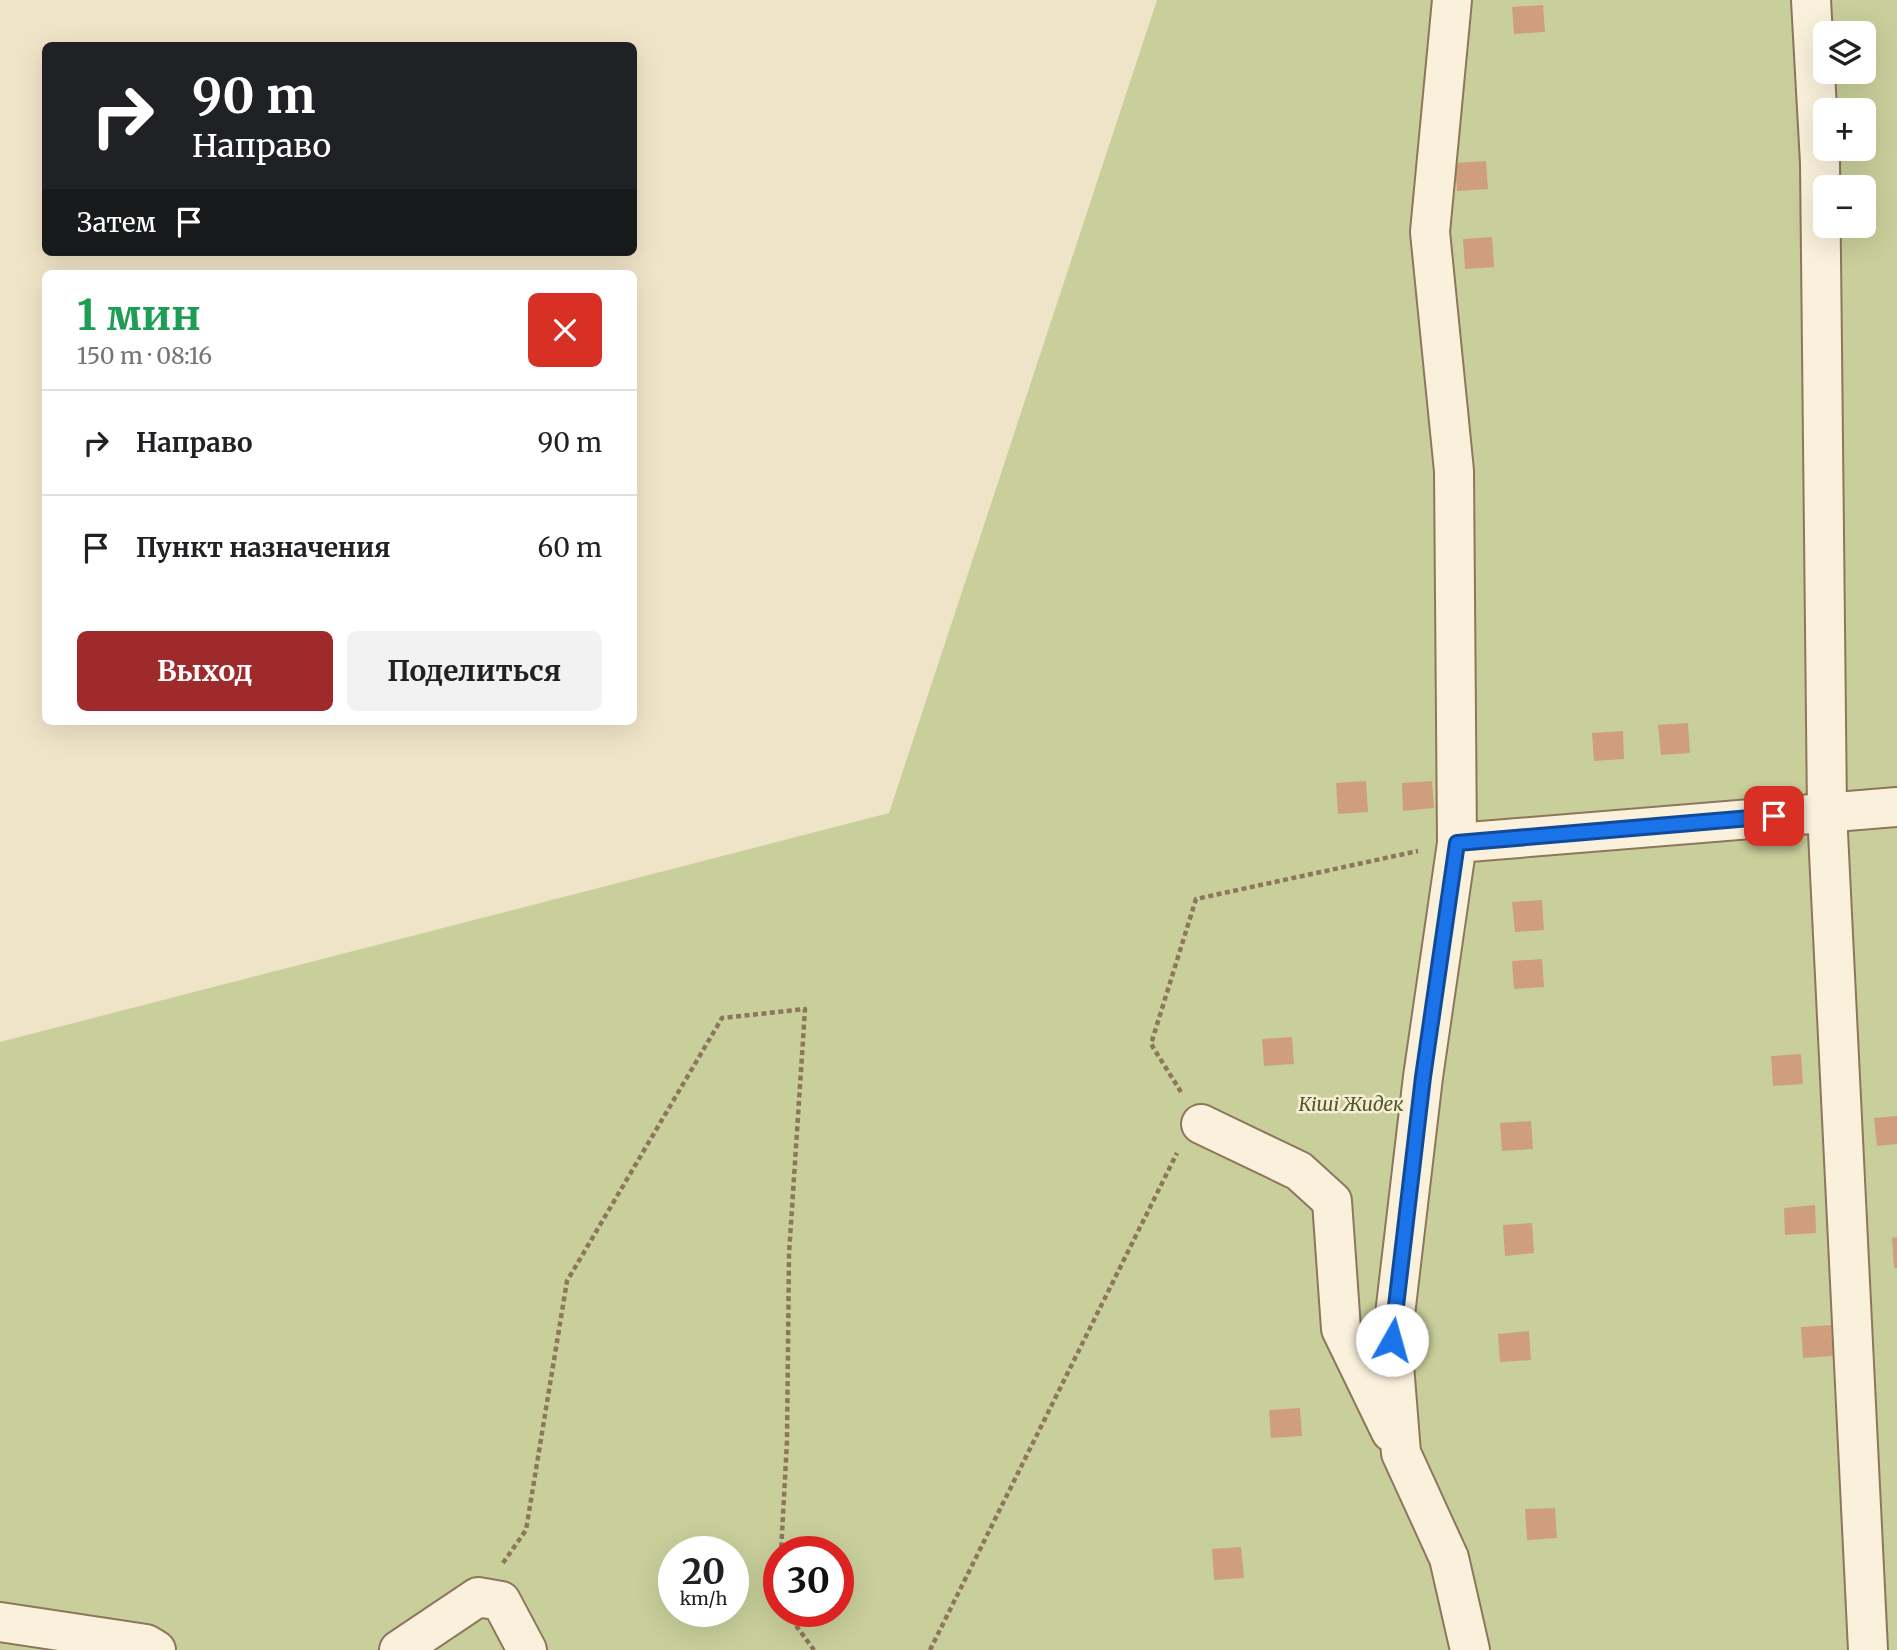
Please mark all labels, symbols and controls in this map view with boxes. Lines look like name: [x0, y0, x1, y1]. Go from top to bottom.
map controls: [1813, 21, 1876, 238]
button: layers: [1813, 21, 1876, 84]
text: 90 m: [192, 65, 316, 126]
icon: right: [77, 70, 168, 161]
button: +: [1813, 98, 1876, 161]
text: Направо: [192, 126, 331, 166]
button: −: [1813, 175, 1876, 238]
icon: arrive: [170, 203, 208, 241]
text: Затем: [77, 206, 156, 239]
text: 1 мин: [77, 289, 201, 341]
button: close: [528, 293, 602, 367]
text: 150 m · 08:16: [77, 341, 212, 370]
icon: right: [77, 424, 115, 462]
text: Направо: [136, 426, 253, 459]
text: 90 m: [538, 426, 602, 459]
icon: arrive: [77, 529, 115, 567]
text: Пункт назначения: [136, 531, 390, 564]
text: 60 m: [538, 531, 602, 564]
button: Выход: [77, 631, 333, 711]
button: Поделиться: [347, 631, 602, 711]
pin: [1744, 786, 1804, 846]
icon: arrive: [1755, 797, 1793, 835]
park label: Кіші Жидек: [1298, 1092, 1404, 1116]
position arrow: [1355, 1303, 1429, 1377]
speed limit sign: 30: [763, 1536, 854, 1627]
text: 20: [682, 1550, 725, 1594]
text: km/h: [680, 1587, 727, 1610]

